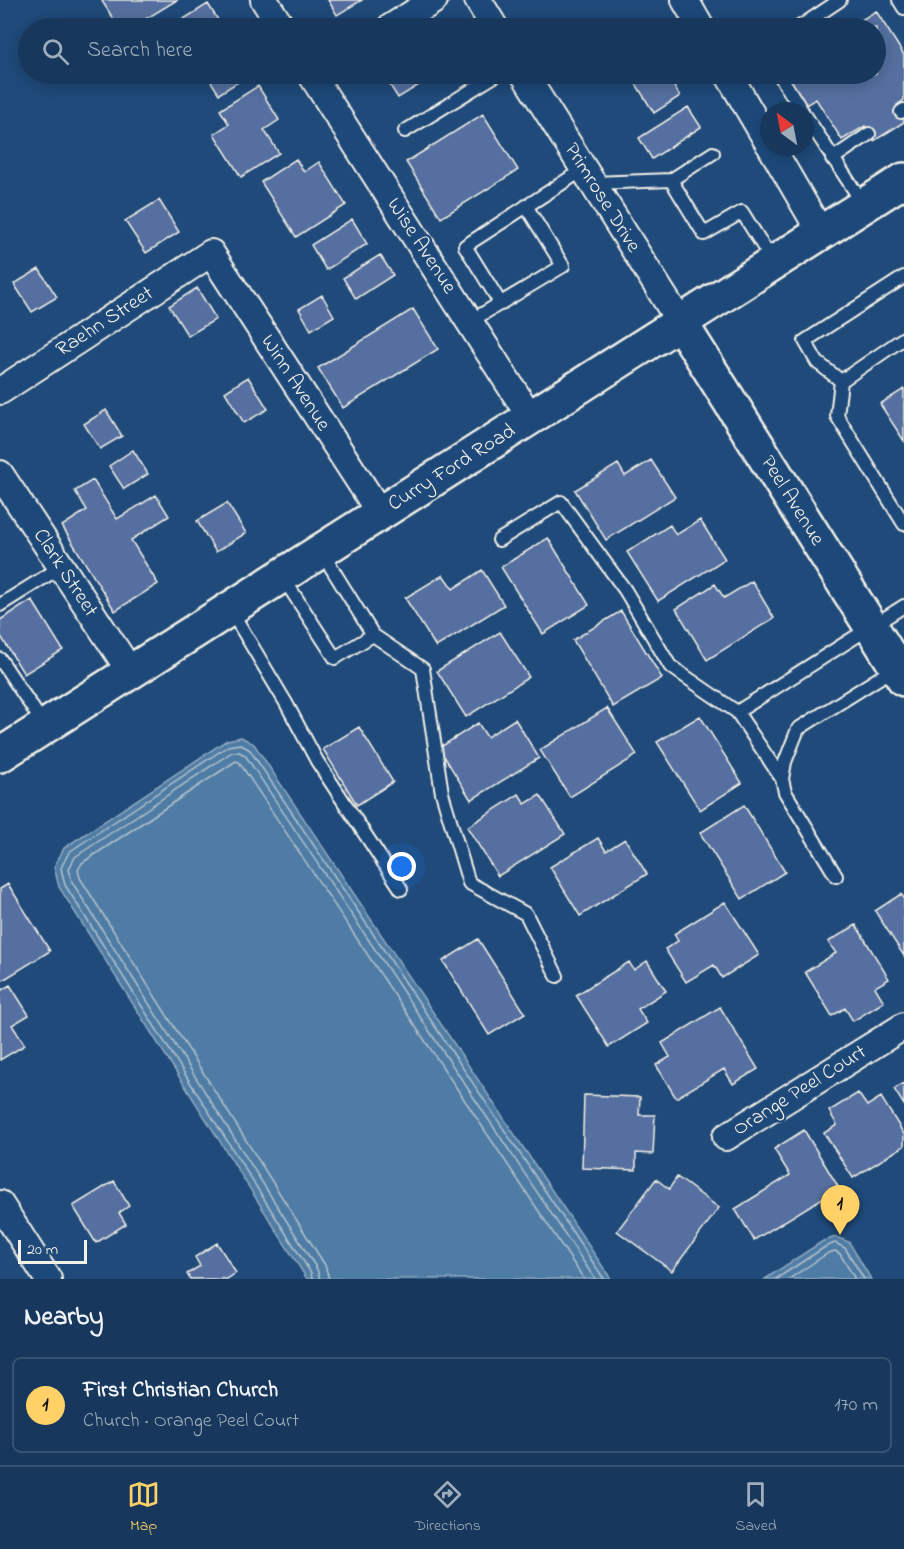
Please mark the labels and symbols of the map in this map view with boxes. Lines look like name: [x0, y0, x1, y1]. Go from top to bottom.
north arrow: [760, 102, 814, 156]
street label: Primrose Drive: [556, 137, 648, 259]
street label: Wise Avenue: [379, 192, 464, 300]
street label: Raehn Street: [50, 279, 160, 365]
street label: Winn Avenue: [253, 329, 338, 438]
street label: Curry Ford Road: [382, 417, 523, 521]
street label: Peel Avenue: [752, 450, 832, 552]
street label: Clark Street: [25, 523, 105, 623]
your location: [387, 852, 416, 881]
street label: Orange Peel Court: [727, 1038, 874, 1146]
pin: 1: [820, 1186, 860, 1235]
scale bar: [18, 1237, 87, 1264]

